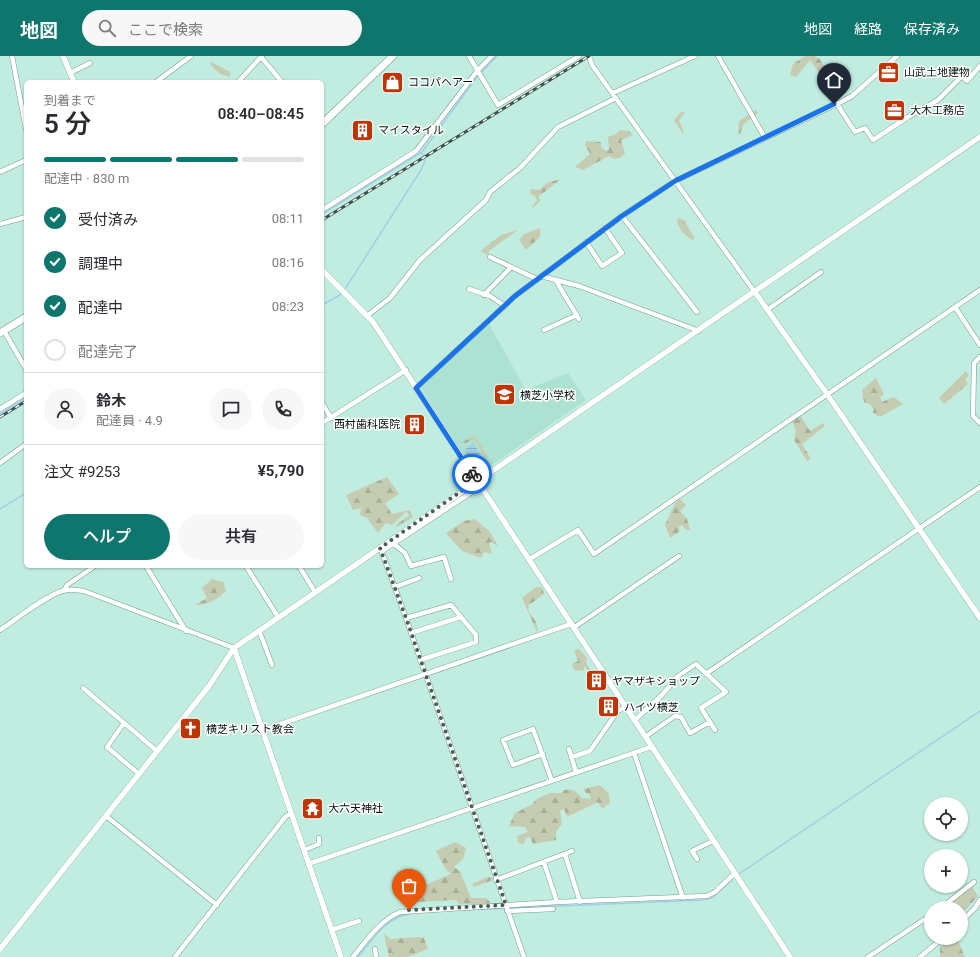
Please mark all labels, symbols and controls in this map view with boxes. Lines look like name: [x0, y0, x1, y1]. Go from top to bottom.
search box: [82, 10, 362, 46]
icon: search: [96, 17, 118, 39]
text: 地図: [20, 19, 58, 42]
text: ここで検索: [128, 21, 203, 39]
text: 地図: [804, 21, 832, 37]
text: 経路: [854, 21, 882, 37]
text: 保存済み: [904, 21, 960, 37]
office icon: 山武土地建物: [876, 59, 902, 85]
pin: [817, 63, 851, 104]
place label: 山武土地建物: [904, 66, 970, 79]
shop icon: ココパヘアー: [380, 69, 406, 95]
icon: home: [823, 69, 845, 91]
place label: ココパヘアー: [408, 76, 473, 89]
text: 到着まで: [44, 93, 96, 108]
office icon: 大木工務店: [882, 97, 908, 123]
place label: 大木工務店: [910, 104, 965, 117]
text: 08:40–08:45: [218, 105, 304, 123]
text: 5 分: [44, 109, 91, 139]
building icon: マイスタイル: [350, 117, 376, 143]
place label: マイスタイル: [378, 124, 444, 137]
text: 配達中 · 830 m: [44, 171, 129, 186]
icon: check: [44, 207, 66, 229]
text: 受付済み: [78, 211, 138, 229]
text: 08:11: [272, 211, 304, 226]
icon: check: [44, 251, 66, 273]
text: 調理中: [78, 255, 123, 273]
text: 08:16: [272, 255, 304, 270]
icon: check: [44, 295, 66, 317]
text: 配達中: [78, 299, 123, 317]
text: 08:23: [272, 299, 304, 314]
text: 配達完了: [78, 343, 138, 361]
school or university icon: 横芝小学校: [491, 382, 517, 408]
button: person: [44, 388, 86, 430]
button: chat: [210, 388, 252, 430]
button: phone: [262, 388, 304, 430]
place label: 横芝小学校: [520, 389, 575, 402]
text: 鈴木: [96, 392, 126, 410]
building icon: 西村歯科医院: [402, 411, 428, 437]
text: 配達員 · 4.9: [96, 413, 163, 428]
place label: 西村歯科医院: [334, 418, 400, 431]
courier: [452, 454, 492, 494]
text: ¥5,790: [258, 462, 304, 480]
text: 注文 #9253: [44, 463, 121, 481]
icon: bike: [461, 463, 483, 485]
button: ヘルプ: [44, 514, 170, 560]
button: 共有: [178, 514, 304, 560]
building icon: ヤマザキショップ: [584, 668, 610, 694]
place label: ヤマザキショップ: [612, 675, 700, 688]
building icon: ハイツ横芝: [595, 694, 621, 720]
place label: ハイツ横芝: [624, 701, 679, 714]
church icon: 横芝キリスト教会: [177, 716, 203, 742]
place label: 横芝キリスト教会: [206, 723, 294, 736]
temple icon: 大六天神社: [299, 795, 325, 821]
map controls: [924, 797, 968, 945]
button: locate: [924, 797, 968, 841]
place label: 大六天神社: [328, 802, 383, 815]
button: +: [924, 849, 968, 893]
pin: [392, 869, 426, 910]
icon: bag: [398, 875, 420, 897]
button: −: [924, 901, 968, 945]

